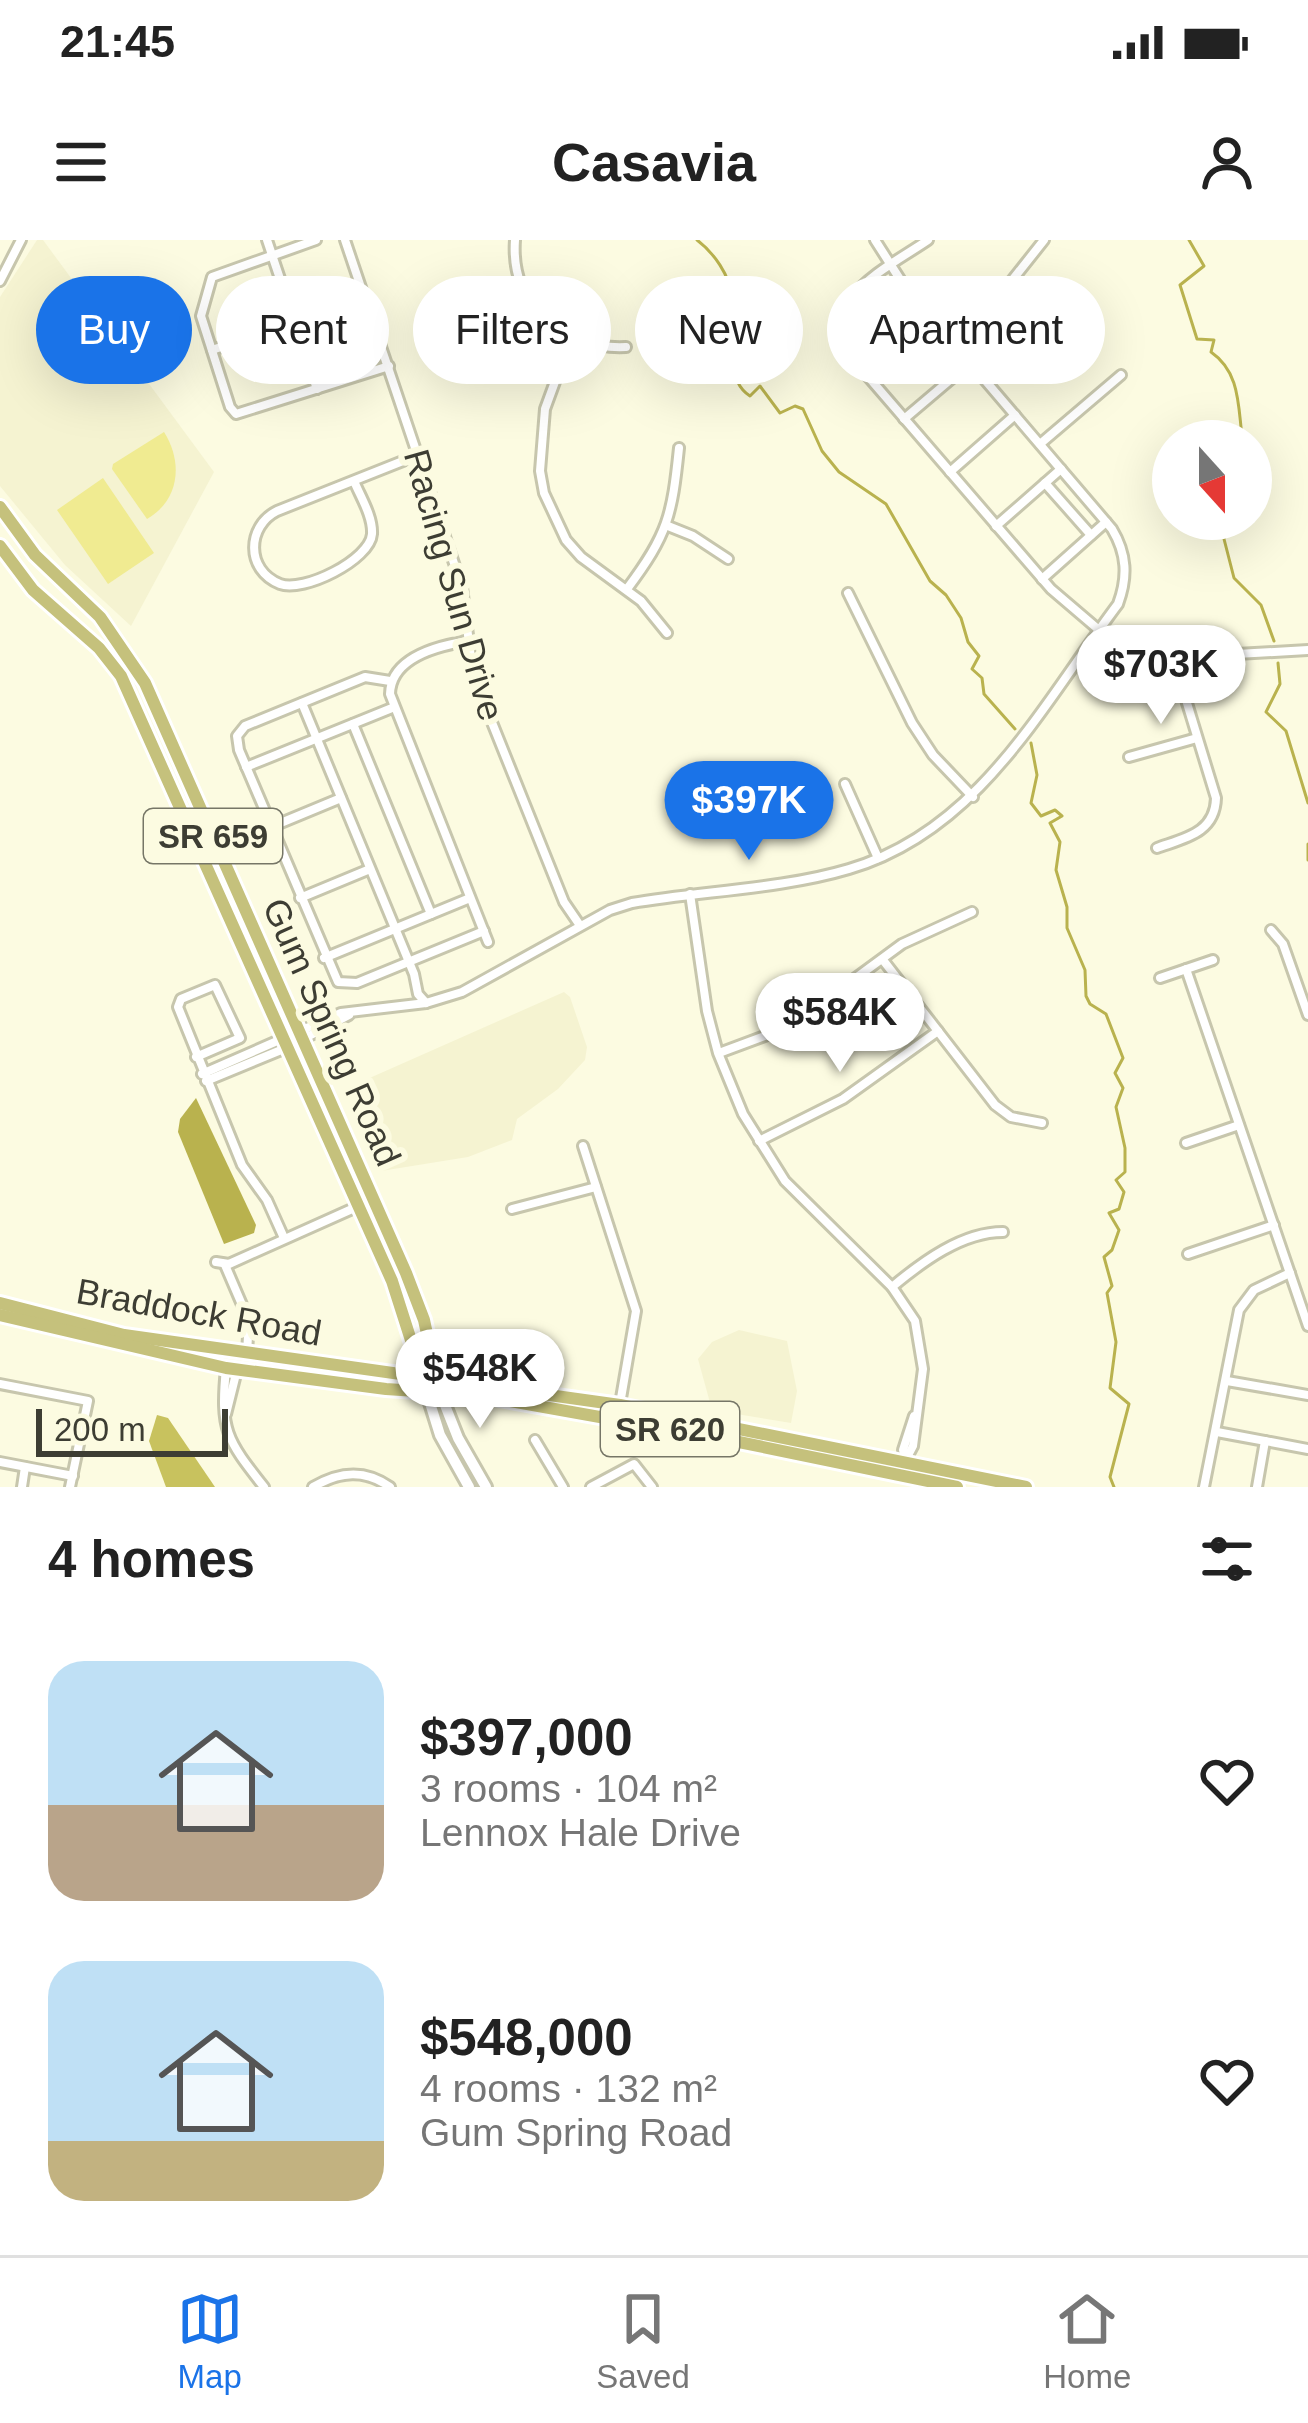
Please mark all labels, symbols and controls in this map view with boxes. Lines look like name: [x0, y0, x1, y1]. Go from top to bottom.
text: 21:45: [60, 16, 175, 67]
icon: menu: [48, 129, 114, 195]
icon: person: [1194, 129, 1260, 195]
text: Casavia: [552, 132, 756, 192]
chip: Buy: [36, 276, 192, 384]
chip: Rent: [216, 276, 389, 384]
chip: Filters: [413, 276, 611, 384]
chip: New: [635, 276, 803, 384]
chip: Apartment: [827, 276, 1105, 384]
north arrow: [1152, 420, 1272, 540]
map controls: [1152, 420, 1272, 540]
street label: Racing Sun Drive: [396, 445, 512, 725]
pin: $703K: [1077, 625, 1245, 727]
text: $703K: [1104, 642, 1218, 685]
pin: $397K: [665, 761, 833, 863]
text: $397K: [692, 778, 806, 821]
road number: SR 659: [144, 809, 282, 863]
street label: Gum Spring Road: [255, 892, 409, 1172]
pin: $584K: [756, 973, 924, 1075]
text: $584K: [783, 990, 897, 1033]
street label: Braddock Road: [73, 1270, 325, 1354]
pin: $548K: [396, 1329, 564, 1431]
text: $548K: [423, 1346, 537, 1389]
road number: SR 620: [601, 1402, 739, 1456]
scale bar: [36, 1403, 228, 1456]
text: 200 m: [54, 1411, 146, 1448]
icon: filters: [1194, 1526, 1260, 1592]
text: 4 homes: [48, 1531, 255, 1588]
icon: home: [144, 1709, 288, 1853]
text: $397,000: [420, 1709, 633, 1766]
icon: heart: [1194, 1748, 1260, 1814]
text: 3 rooms · 104 m²: [420, 1767, 717, 1810]
text: Lennox Hale Drive: [420, 1811, 741, 1854]
icon: home: [144, 2009, 288, 2153]
text: $548,000: [420, 2009, 633, 2066]
icon: heart: [1194, 2048, 1260, 2114]
text: 4 rooms · 132 m²: [420, 2067, 717, 2110]
text: Gum Spring Road: [420, 2111, 732, 2154]
tab: Map: [177, 2286, 243, 2396]
tab: Saved: [596, 2286, 690, 2396]
tab: Home: [1043, 2286, 1131, 2396]

